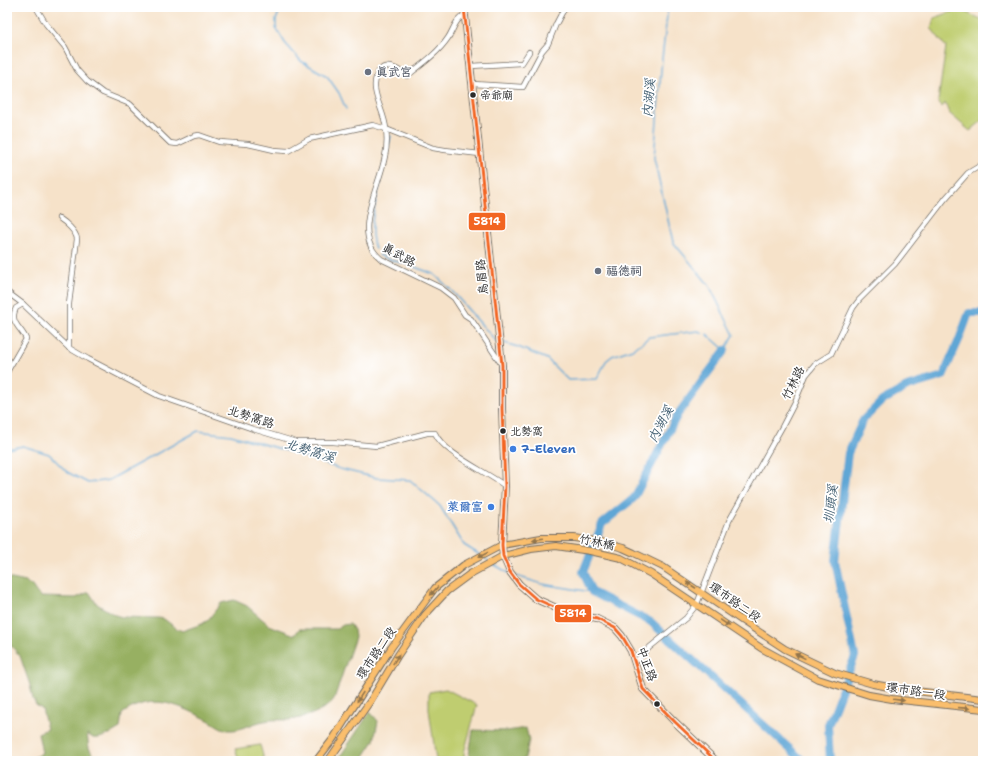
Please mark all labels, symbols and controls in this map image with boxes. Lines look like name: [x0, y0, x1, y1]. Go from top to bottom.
place label: 真武宮: [376, 64, 412, 80]
marker: 真武宮: [363, 67, 373, 77]
water label: 內湖溪: [638, 77, 659, 118]
place label: 帝爺廟: [480, 88, 513, 103]
marker: 帝爺廟: [468, 90, 478, 100]
line badge: 5814: [468, 212, 506, 231]
text: 5814: [474, 214, 501, 229]
street label: 真武路: [379, 239, 419, 271]
street label: 烏眉路: [472, 258, 492, 296]
place label: 福德祠: [606, 263, 642, 279]
marker: 福德祠: [593, 266, 603, 276]
street label: 竹林路: [778, 363, 808, 403]
street label: 北勢窩路: [226, 402, 276, 432]
water label: 內湖溪: [644, 402, 678, 445]
place label: 北勢窩: [510, 424, 543, 439]
marker: 北勢窩: [498, 426, 508, 436]
water label: 北勢窩溪: [282, 435, 338, 466]
place label: 7-Eleven: [521, 441, 576, 457]
marker: 7-Eleven: [508, 444, 518, 454]
water label: 圳頭溪: [820, 483, 841, 524]
place label: 萊爾富: [447, 499, 483, 515]
marker: 萊爾富: [486, 502, 496, 512]
street label: 竹林橋: [578, 530, 616, 554]
one-way arrow: [532, 536, 544, 542]
one-way arrow: [477, 551, 488, 558]
street label: 環市路二段: [706, 578, 764, 626]
one-way arrow: [686, 581, 696, 589]
one-way arrow: [430, 585, 439, 596]
line badge: 5814: [554, 604, 592, 623]
text: 5814: [560, 606, 587, 621]
one-way arrow: [720, 619, 730, 627]
street label: 環市路二段: [353, 624, 399, 682]
street label: 中正路: [633, 644, 661, 684]
one-way arrow: [794, 653, 806, 659]
one-way arrow: [392, 654, 400, 664]
street label: 環市路一段: [885, 679, 947, 703]
one-way arrow: [356, 692, 364, 702]
one-way arrow: [893, 697, 905, 703]
unlabelled marker: [652, 699, 662, 709]
one-way arrow: [957, 704, 970, 711]

